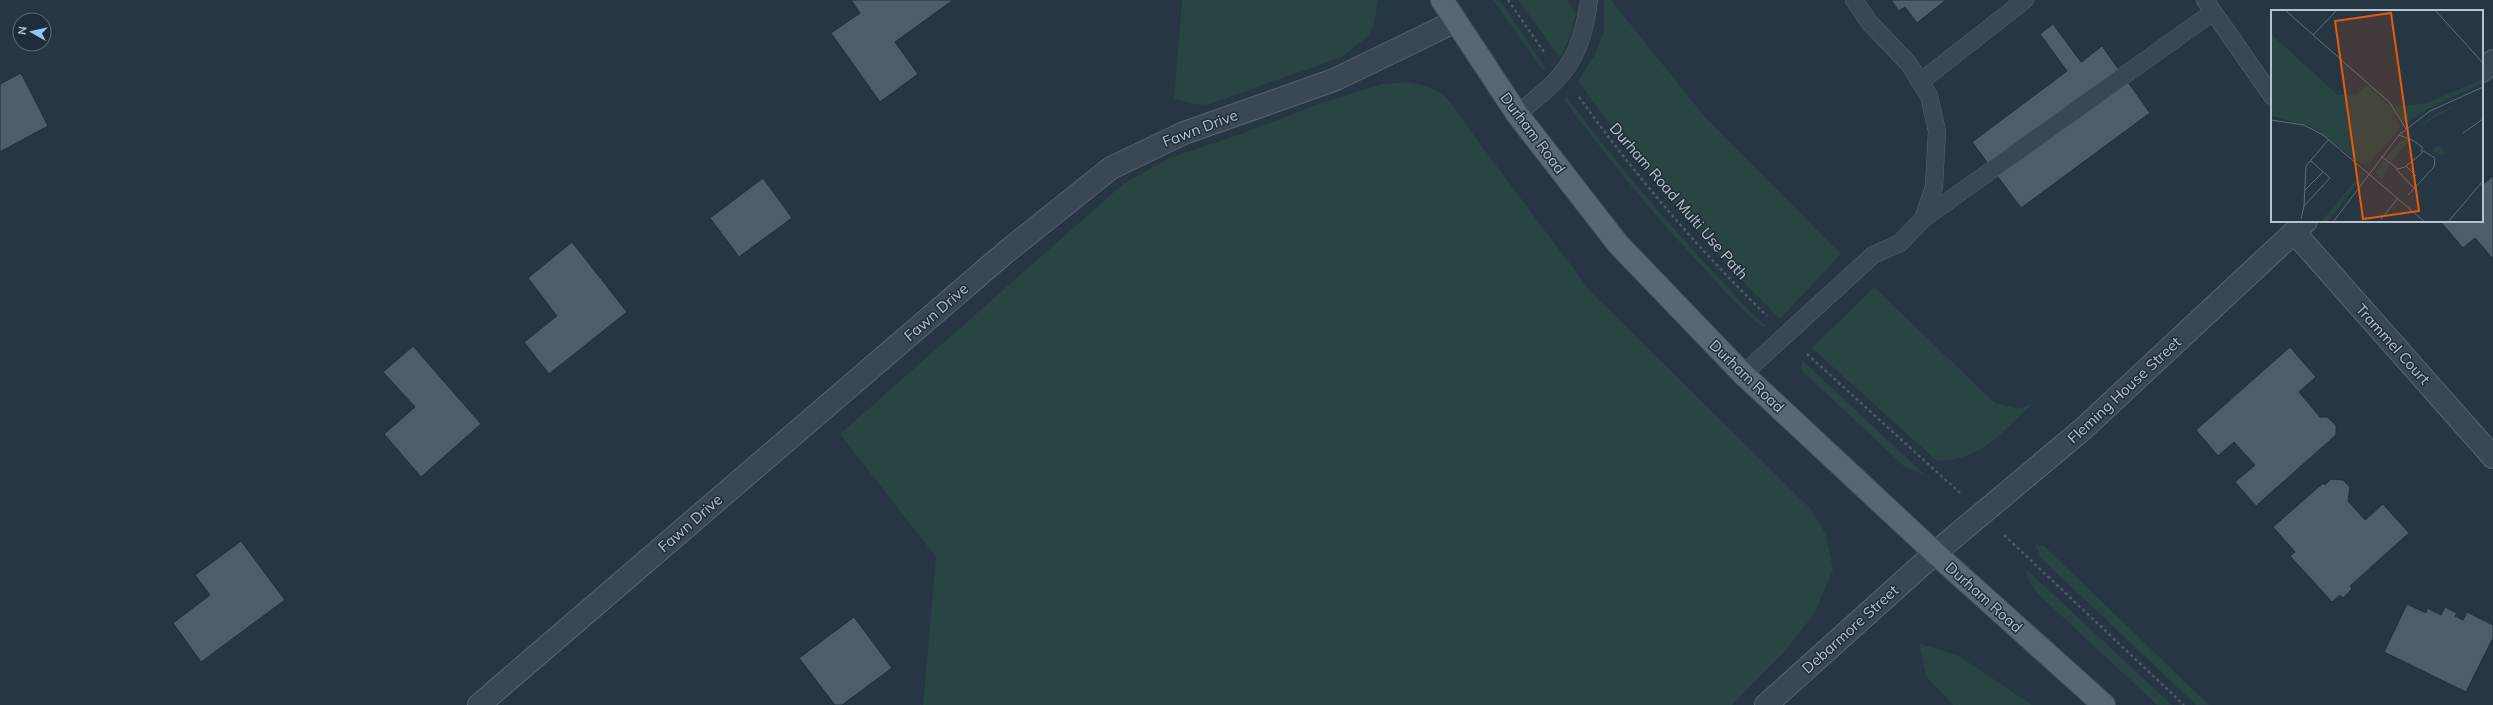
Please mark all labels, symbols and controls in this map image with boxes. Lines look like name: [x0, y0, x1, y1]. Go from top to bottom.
inset map: [2271, 10, 2483, 222]
north arrow: [12, 12, 52, 52]
text: N: [15, 26, 30, 36]
street label: Durham Road: [1496, 89, 1570, 177]
street label: Fawn Drive: [1160, 105, 1240, 151]
street label: Durham Road Multi Use Path: [1606, 119, 1752, 283]
street label: Fawn Drive: [900, 279, 972, 345]
street label: Trammel Court: [2352, 300, 2434, 388]
street label: Fleming House Street: [2063, 332, 2185, 448]
street label: Durham Road: [1706, 335, 1788, 417]
street label: Fawn Drive: [654, 490, 726, 556]
street label: Durham Road: [1942, 557, 2026, 637]
street label: Debarmore Street: [1798, 581, 1902, 677]

